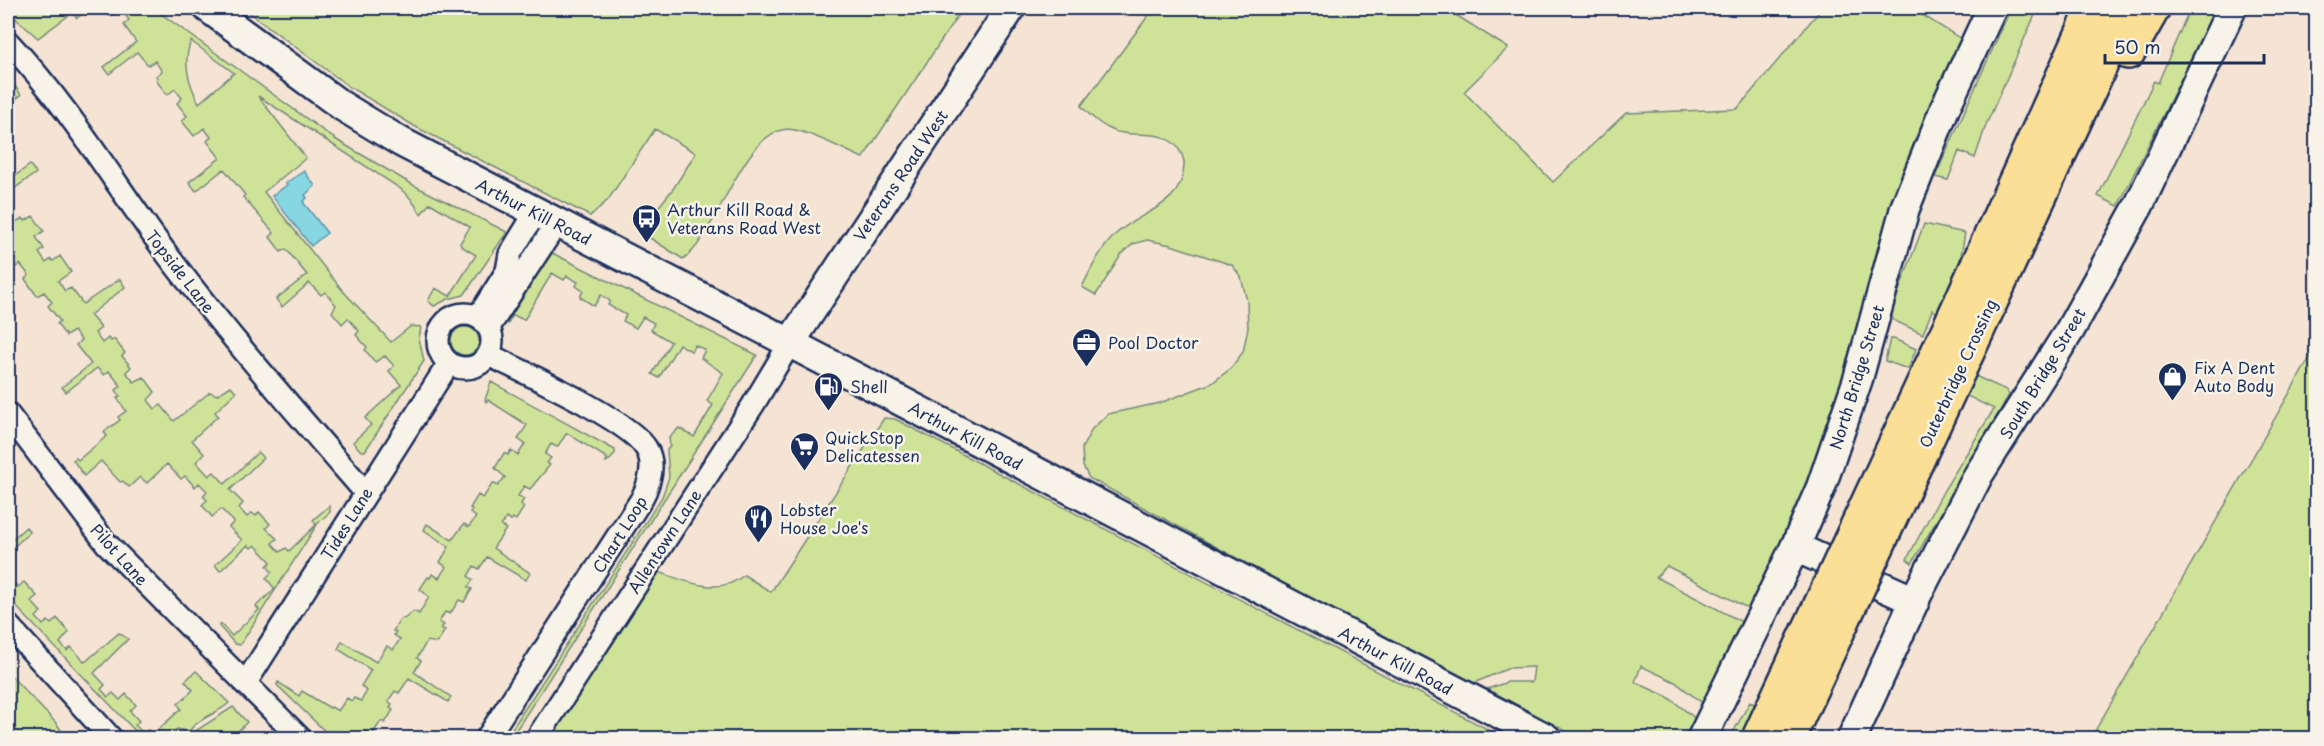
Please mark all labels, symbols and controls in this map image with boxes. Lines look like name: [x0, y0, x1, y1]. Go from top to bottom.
scale bar: [2105, 27, 2264, 65]
text: 50 m: [2114, 33, 2161, 60]
street label: Veterans Road West: [847, 105, 953, 245]
street label: Arthur Kill Road: [472, 172, 596, 250]
place label: Arthur Kill Road & Veterans Road West: [667, 197, 821, 239]
bus stop icon: Arthur Kill Road & Veterans Road West: [630, 202, 662, 244]
street label: Topside Lane: [141, 224, 221, 318]
street label: Outerbridge Crossing: [1912, 295, 2002, 451]
street label: North Bridge Street: [1823, 301, 1890, 452]
street label: South Bridge Street: [1993, 303, 2091, 443]
office icon: Pool Doctor: [1071, 326, 1103, 368]
place label: Pool Doctor: [1108, 330, 1199, 354]
place label: Fix A Dent Auto Body: [2194, 355, 2275, 397]
shop icon: Fix A Dent Auto Body: [2157, 360, 2189, 402]
fuel station icon: Shell: [813, 370, 845, 412]
place label: Shell: [850, 374, 888, 398]
street label: Arthur Kill Road: [905, 395, 1027, 475]
place label: QuickStop Delicatessen: [825, 425, 920, 467]
supermarket icon: QuickStop Delicatessen: [788, 430, 820, 472]
street label: Tides Lane: [314, 482, 378, 564]
street label: Allentown Lane: [621, 484, 707, 598]
street label: Chart Loop: [586, 491, 652, 577]
place label: Lobster House Joe's: [780, 497, 868, 539]
restaurant icon: Lobster House Joe's: [743, 502, 775, 544]
street label: Pilot Lane: [86, 518, 154, 590]
street label: Arthur Kill Road: [1335, 620, 1457, 700]

